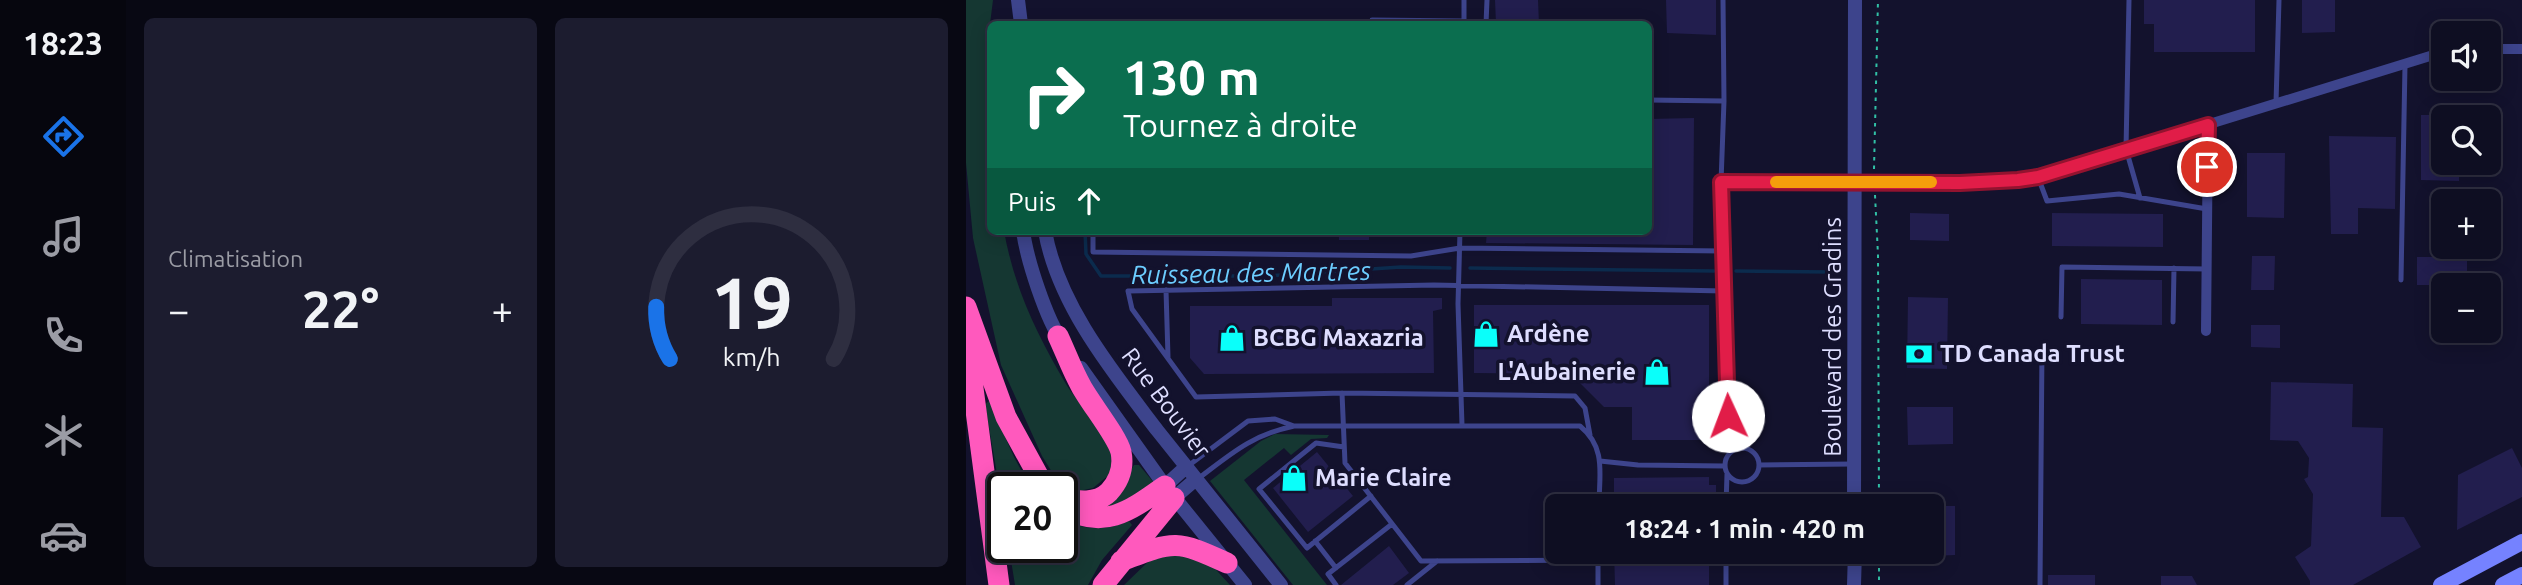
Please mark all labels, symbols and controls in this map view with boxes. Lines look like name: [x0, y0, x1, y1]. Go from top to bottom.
map controls: [2431, 21, 2501, 343]
button: sound: [2431, 21, 2501, 91]
text: 18:23: [23, 25, 103, 61]
icon: right: [1008, 49, 1099, 140]
text: 130 m: [1123, 49, 1260, 104]
button: search: [2431, 105, 2501, 175]
text: Tournez à droite: [1123, 107, 1358, 143]
icon: directions: [39, 112, 88, 161]
pin: [2177, 137, 2237, 197]
icon: arrive: [2188, 148, 2226, 186]
icon: ahead: [1070, 182, 1108, 220]
text: Puis: [1008, 187, 1056, 216]
button: +: [2431, 189, 2501, 259]
icon: music: [39, 212, 88, 261]
street label: Boulevard des Gradins: [1819, 217, 1846, 457]
text: Climatisation: [168, 246, 303, 271]
water label: Ruisseau des Martres: [1131, 256, 1371, 289]
text: 19: [710, 261, 793, 343]
button: −: [2431, 273, 2501, 343]
text: 22°: [302, 280, 379, 338]
text: −: [168, 289, 189, 331]
text: +: [492, 289, 513, 331]
icon: phone: [39, 311, 88, 360]
shop icon: Ardène: [1471, 319, 1501, 349]
place label: Ardène: [1507, 320, 1590, 347]
shop icon: BCBG Maxazria: [1217, 323, 1247, 353]
place label: BCBG Maxazria: [1253, 324, 1424, 351]
bank icon: TD Canada Trust: [1904, 339, 1934, 369]
place label: TD Canada Trust: [1940, 340, 2125, 367]
text: km/h: [723, 342, 780, 370]
street label: Rue Bouvier: [1116, 343, 1216, 463]
shop icon: L'Aubainerie: [1642, 357, 1672, 387]
place label: L'Aubainerie: [1497, 358, 1636, 385]
position arrow: [1691, 379, 1765, 453]
icon: climate: [39, 411, 88, 460]
shop icon: Marie Claire: [1279, 463, 1309, 493]
place label: Marie Claire: [1315, 464, 1452, 491]
speed limit sign: 20: [987, 472, 1078, 563]
icon: car: [39, 511, 88, 560]
text: 18:24 · 1 min · 420 m: [1624, 514, 1865, 543]

